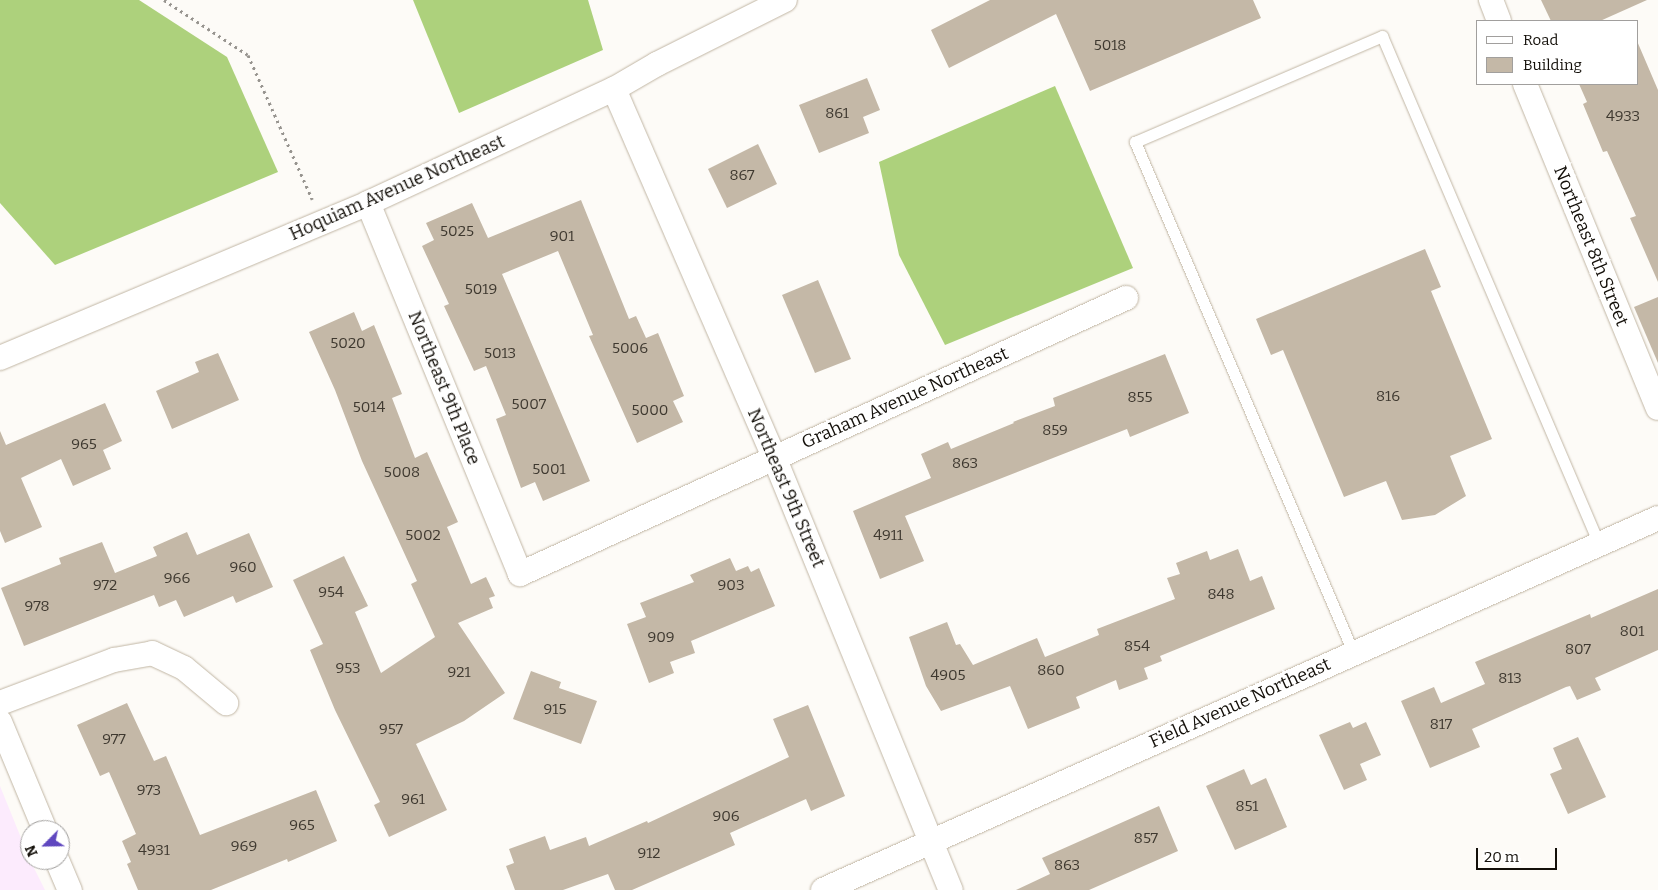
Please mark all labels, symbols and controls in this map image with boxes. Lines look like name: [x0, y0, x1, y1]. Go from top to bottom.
legend: [1476, 20, 1638, 85]
text: Road: [1523, 31, 1558, 49]
house number: 5018: [1094, 37, 1126, 55]
text: Building: [1523, 56, 1582, 74]
house number: 861: [825, 105, 849, 123]
house number: 4933: [1606, 108, 1640, 126]
street label: Hoquiam Avenue Northeast: [286, 131, 508, 245]
street label: Northeast 8th Street: [1549, 163, 1633, 329]
house number: 867: [729, 167, 755, 185]
house number: 5025: [440, 223, 474, 241]
house number: 901: [550, 228, 574, 246]
house number: 5019: [465, 281, 497, 299]
street label: Northeast 9th Place: [403, 308, 485, 468]
house number: 5020: [330, 335, 366, 353]
house number: 5006: [612, 340, 648, 358]
street label: Graham Avenue Northeast: [798, 343, 1012, 453]
house number: 5013: [484, 345, 516, 363]
house number: 816: [1376, 388, 1400, 406]
house number: 855: [1127, 389, 1153, 407]
house number: 5007: [512, 396, 546, 414]
house number: 5014: [353, 399, 385, 417]
house number: 5000: [632, 402, 668, 420]
street label: Northeast 9th Street: [743, 405, 829, 571]
house number: 859: [1042, 422, 1068, 440]
house number: 965: [71, 436, 97, 454]
house number: 863: [952, 455, 978, 473]
house number: 5001: [532, 461, 566, 479]
house number: 5008: [384, 464, 420, 482]
house number: 5002: [405, 527, 441, 545]
house number: 4911: [873, 527, 903, 545]
house number: 960: [229, 559, 257, 577]
house number: 966: [164, 570, 190, 588]
house number: 972: [93, 577, 117, 595]
house number: 903: [718, 577, 744, 595]
house number: 954: [318, 584, 344, 602]
house number: 848: [1208, 586, 1234, 604]
house number: 978: [25, 598, 49, 616]
house number: 801: [1620, 623, 1644, 641]
house number: 909: [647, 629, 675, 647]
house number: 854: [1124, 638, 1150, 656]
house number: 807: [1565, 641, 1591, 659]
street label: Field Avenue Northeast: [1146, 653, 1334, 753]
house number: 953: [336, 660, 360, 678]
house number: 860: [1037, 662, 1065, 680]
house number: 921: [447, 664, 471, 682]
house number: 4905: [930, 667, 966, 685]
house number: 813: [1498, 670, 1522, 688]
house number: 915: [544, 701, 566, 719]
house number: 817: [1430, 716, 1452, 734]
house number: 957: [379, 721, 403, 739]
house number: 977: [102, 731, 126, 749]
house number: 973: [137, 782, 161, 800]
house number: 961: [401, 791, 425, 809]
house number: 851: [1236, 798, 1258, 816]
house number: 906: [712, 808, 740, 826]
house number: 965: [289, 817, 315, 835]
north arrow: [20, 820, 70, 870]
house number: 857: [1134, 830, 1158, 848]
house number: 969: [231, 838, 257, 856]
scale bar: [1478, 838, 1559, 870]
text: N: [22, 842, 42, 859]
house number: 4931: [138, 842, 170, 860]
house number: 912: [637, 845, 661, 863]
text: 20 m: [1484, 848, 1519, 866]
house number: 863: [1054, 857, 1080, 875]

